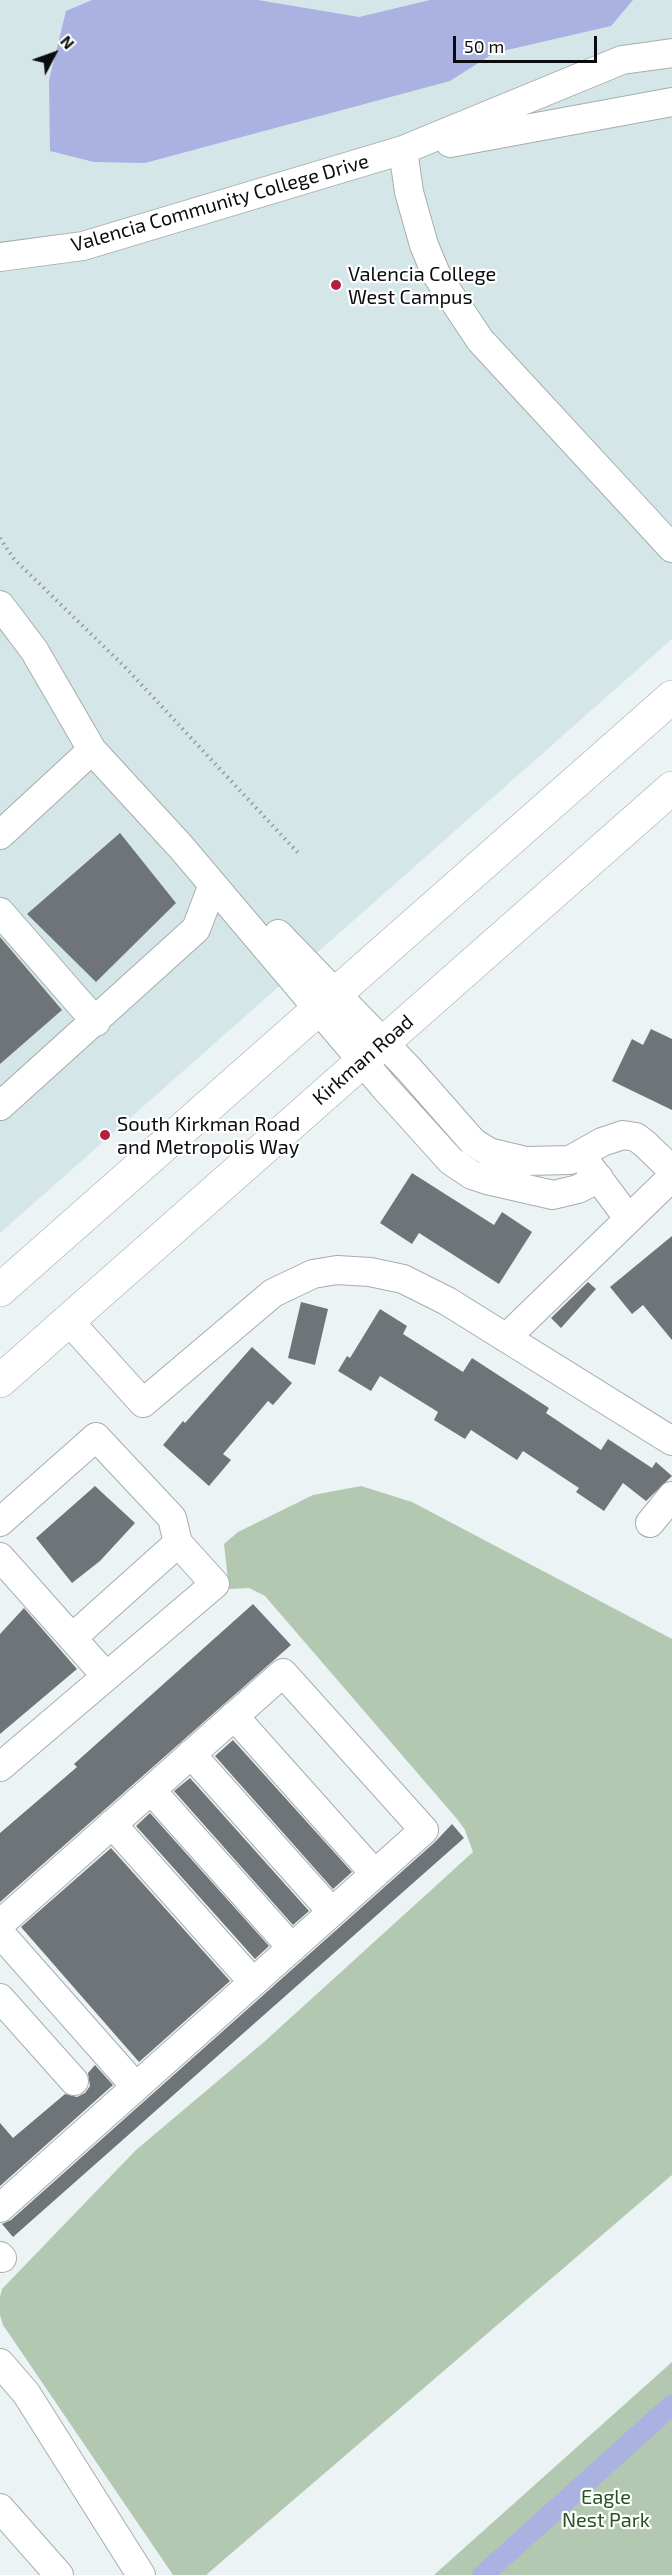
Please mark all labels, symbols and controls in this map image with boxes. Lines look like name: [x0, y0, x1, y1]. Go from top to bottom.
north arrow: [24, 24, 84, 84]
scale bar: [456, 24, 600, 62]
text: N: [57, 31, 79, 52]
text: 50 m: [464, 35, 504, 57]
street label: Valencia Community College Drive: [68, 149, 372, 257]
place label: Valencia College West Campus: [348, 262, 496, 309]
marker: Valencia College West Campus: [329, 278, 343, 292]
street label: Kirkman Road: [308, 1010, 418, 1110]
place label: South Kirkman Road and Metropolis Way: [117, 1112, 300, 1159]
marker: South Kirkman Road and Metropolis Way: [98, 1128, 112, 1142]
park label: Eagle Nest Park: [562, 2485, 650, 2532]

